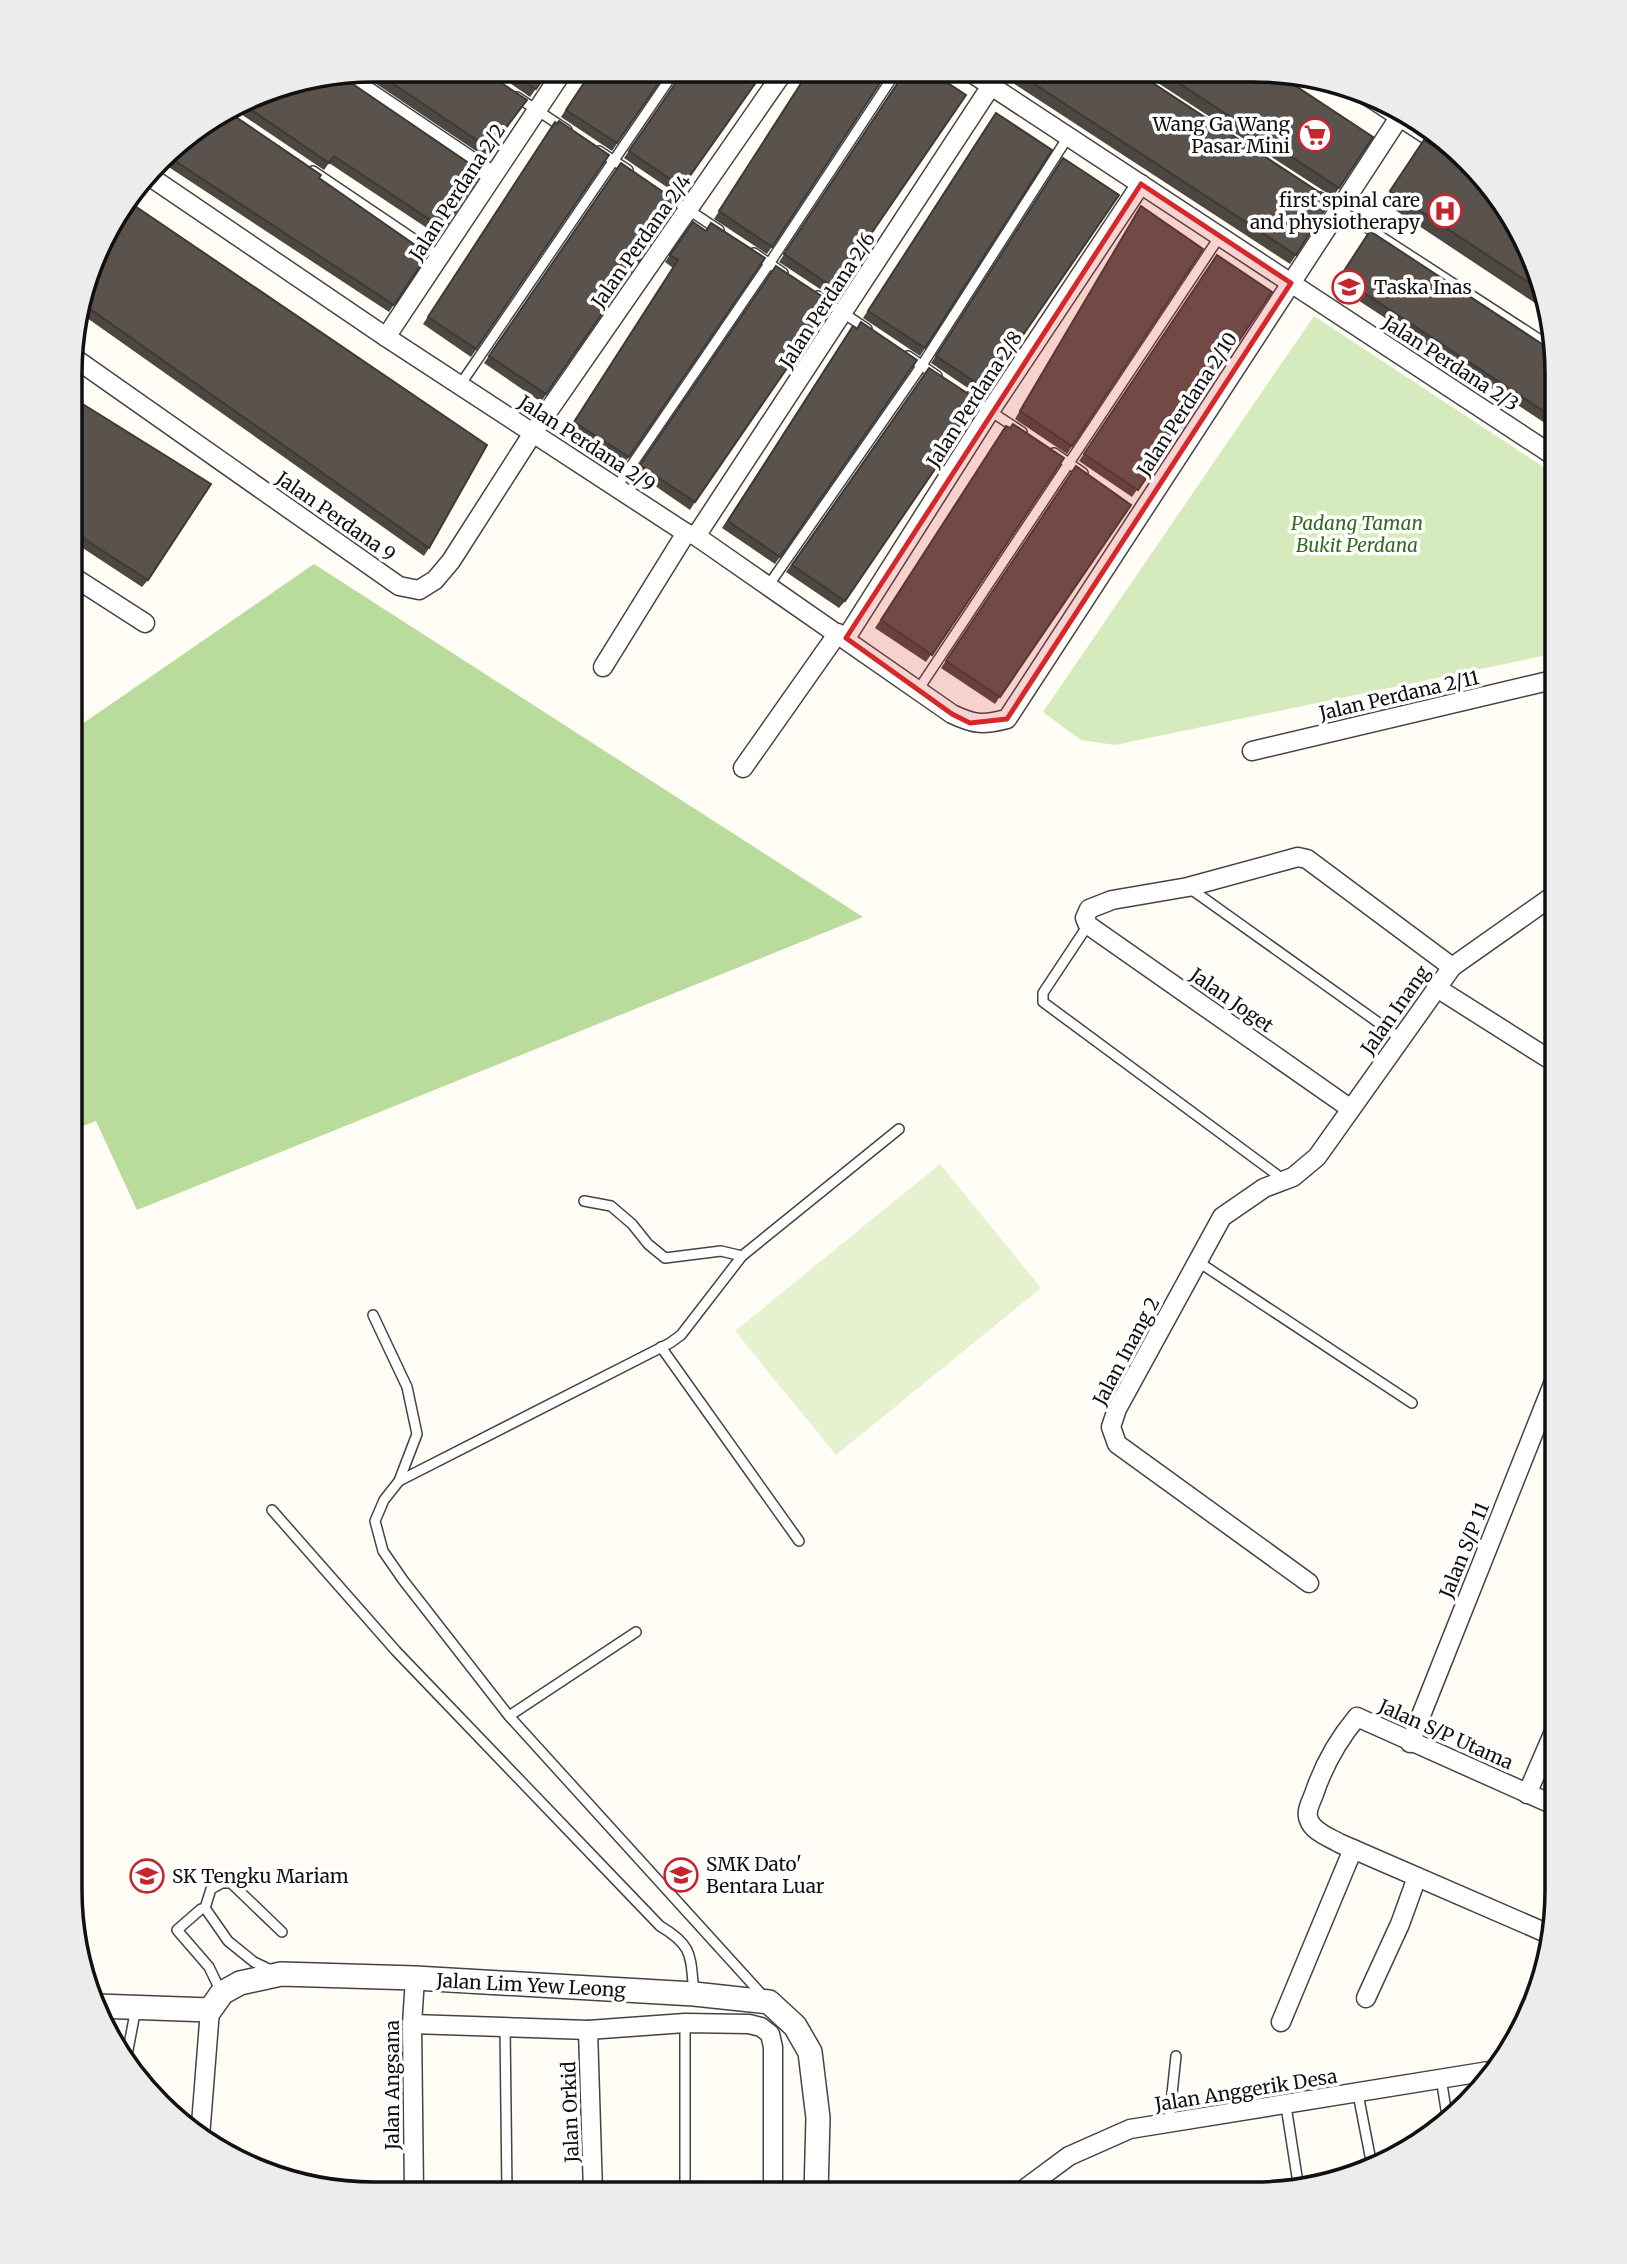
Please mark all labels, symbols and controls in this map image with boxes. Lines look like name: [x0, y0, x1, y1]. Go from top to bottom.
place label: Wang Ga Wang Pasar Mini: [1152, 112, 1290, 158]
supermarket icon: Wang Ga Wang Pasar Mini: [1296, 116, 1334, 154]
street label: Jalan Perdana 2/2: [403, 119, 510, 266]
street label: Jalan Perdana 2/4: [585, 169, 696, 313]
place label: first spinal care and physiotherapy: [1250, 188, 1420, 234]
hospital icon: first spinal care and physiotherapy: [1426, 192, 1464, 230]
street label: Jalan Perdana 2/6: [773, 227, 880, 373]
school or university icon: Taska Inas: [1330, 268, 1368, 306]
place label: Taska Inas: [1374, 275, 1472, 299]
street label: Jalan Perdana 2/3: [1378, 309, 1524, 416]
street label: Jalan Perdana 2/8: [920, 326, 1027, 473]
street label: Jalan Perdana 2/10: [1131, 328, 1242, 481]
street label: Jalan Perdana 2/9: [513, 389, 660, 496]
street label: Jalan Perdana 9: [271, 465, 400, 566]
park label: Padang Taman Bukit Perdana: [1291, 511, 1423, 557]
street label: Jalan Perdana 2/11: [1316, 665, 1482, 725]
street label: Jalan Inang: [1355, 960, 1435, 1060]
street label: Jalan Joget: [1185, 962, 1279, 1038]
street label: Jalan Inang 2: [1087, 1293, 1165, 1410]
street label: Jalan S/P 11: [1434, 1498, 1494, 1602]
street label: Jalan S/P Utama: [1374, 1693, 1517, 1774]
place label: SMK Dato' Bentara Luar: [706, 1852, 825, 1898]
school or university icon: SMK Dato' Bentara Luar: [662, 1856, 700, 1894]
school or university icon: SK Tengku Mariam: [128, 1857, 166, 1895]
place label: SK Tengku Mariam: [172, 1864, 349, 1888]
street label: Jalan Lim Yew Leong: [435, 1968, 627, 2002]
street label: Jalan Angsana: [380, 2020, 404, 2151]
street label: Jalan Orkid: [556, 2061, 584, 2164]
street label: Jalan Anggerik Desa: [1152, 2064, 1339, 2116]

